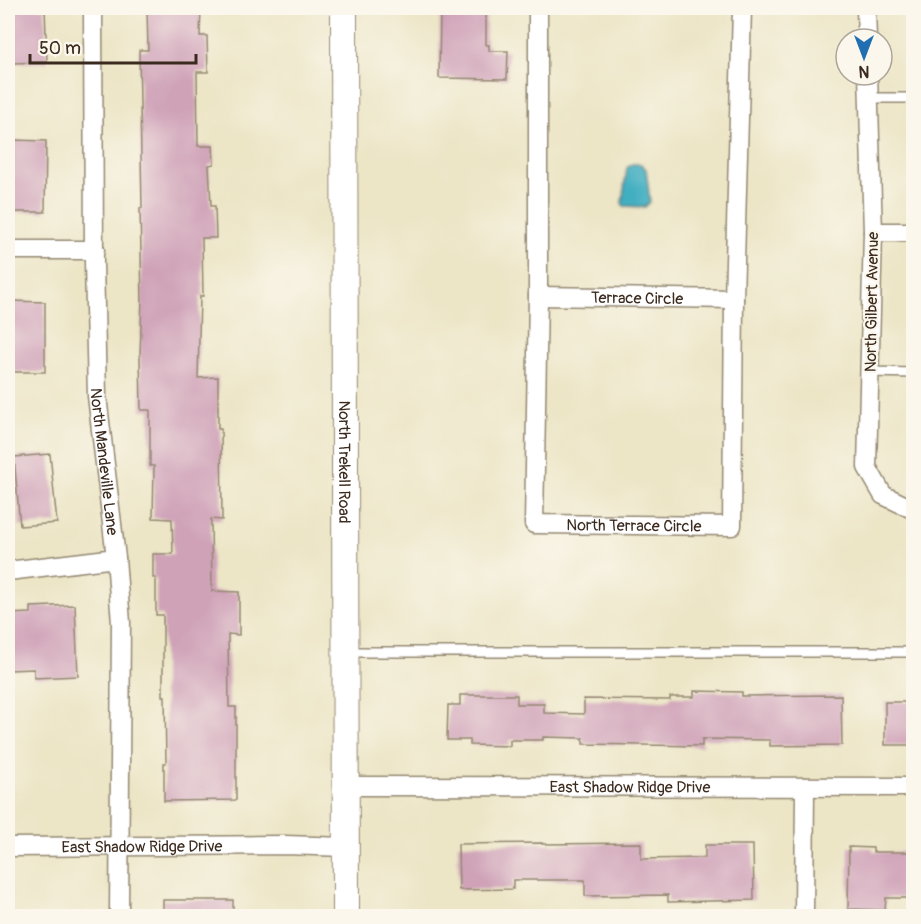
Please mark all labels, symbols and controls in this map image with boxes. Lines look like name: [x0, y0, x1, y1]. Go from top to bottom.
scale bar: [30, 27, 196, 65]
north arrow: [834, 27, 894, 87]
text: 50 m: [39, 37, 81, 60]
text: N: [858, 61, 869, 81]
street label: North Gilbert Avenue: [861, 232, 883, 372]
street label: Terrace Circle: [591, 288, 683, 309]
street label: North Mandeville Lane: [86, 388, 122, 536]
street label: North Trekell Road: [334, 400, 354, 524]
street label: North Terrace Circle: [566, 515, 702, 537]
street label: East Shadow Ridge Drive: [550, 777, 711, 798]
street label: East Shadow Ridge Drive: [61, 836, 223, 858]

